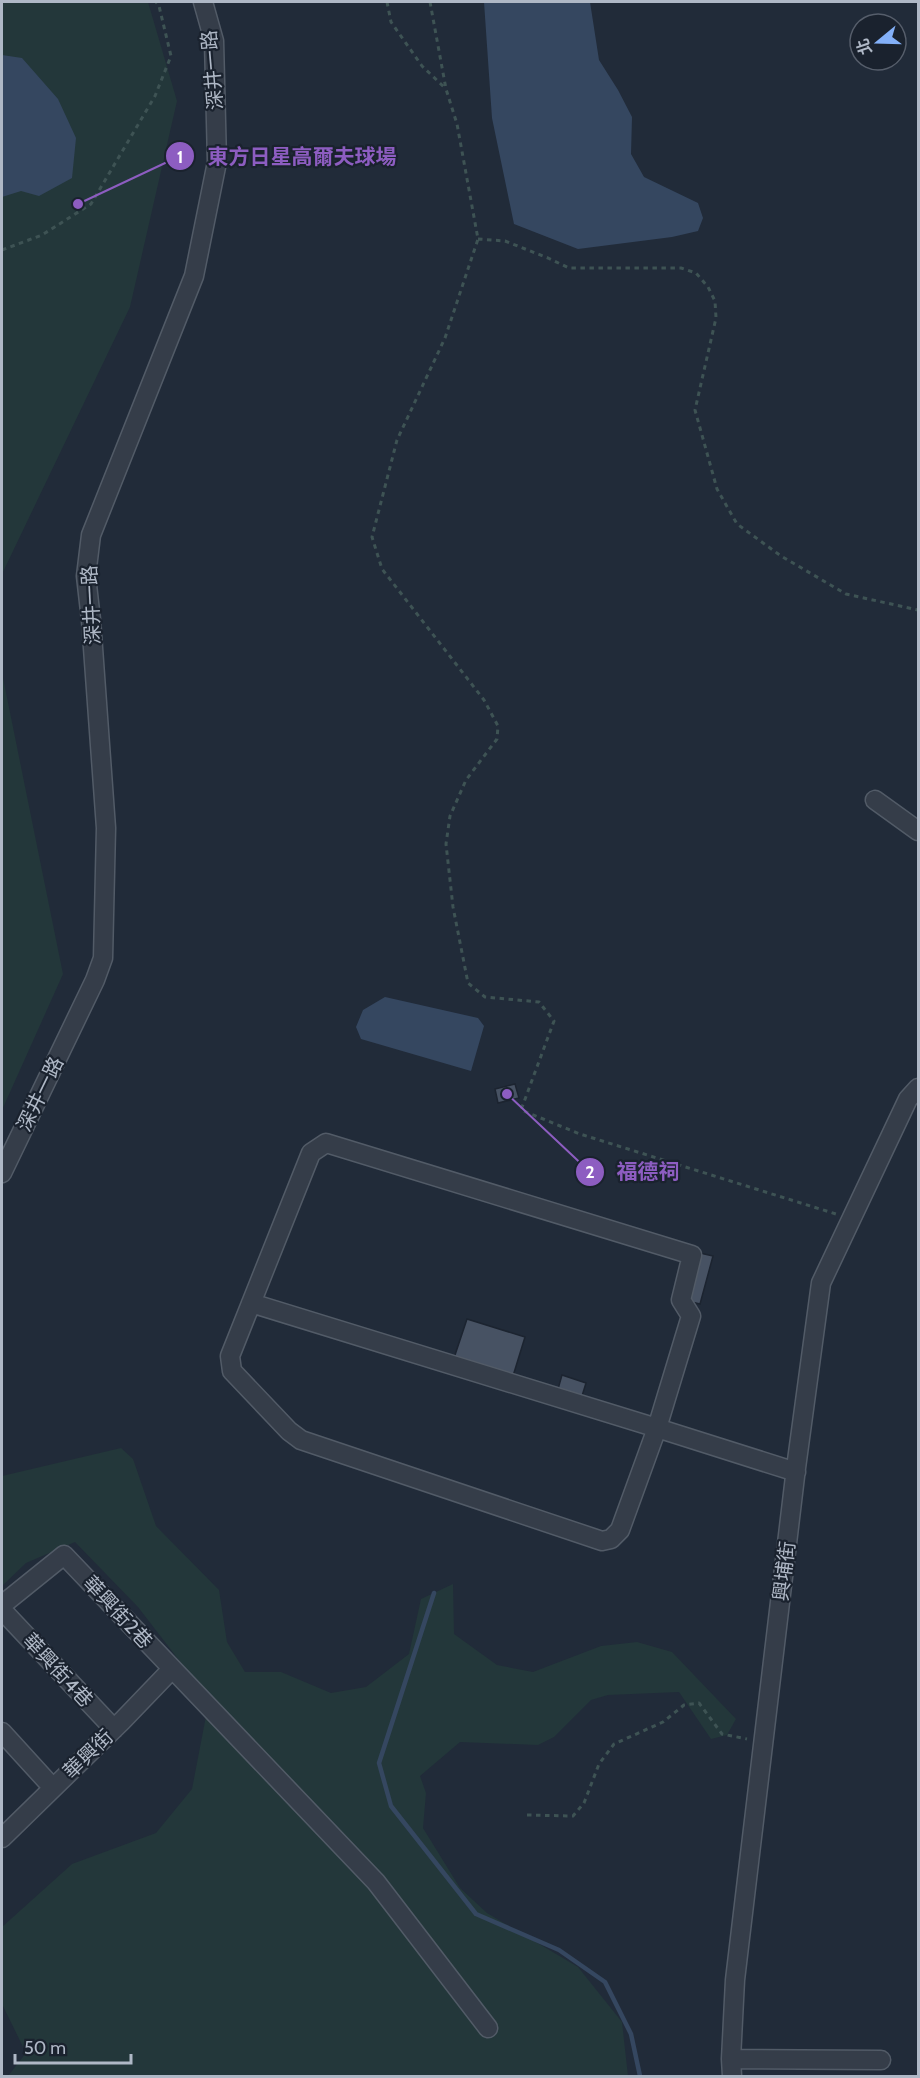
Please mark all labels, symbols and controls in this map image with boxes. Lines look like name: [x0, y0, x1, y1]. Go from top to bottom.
north arrow: [848, 12, 908, 72]
street label: 深井一路: [197, 29, 227, 111]
text: 北: [853, 36, 876, 57]
callout: 東方日星高爾夫球場: [165, 137, 408, 176]
text: 東方日星高爾夫球場: [208, 144, 397, 169]
text: 1: [177, 146, 183, 168]
street label: 深井一路: [77, 564, 105, 646]
street label: 深井一路: [12, 1053, 68, 1135]
callout: 福德祠: [575, 1152, 692, 1191]
text: 福德祠: [617, 1159, 680, 1184]
text: 2: [585, 1161, 595, 1183]
street label: 興埔街: [768, 1540, 800, 1602]
street label: 華興街2巷: [78, 1571, 158, 1653]
street label: 華興街4巷: [18, 1628, 98, 1712]
street label: 華興街: [58, 1725, 118, 1783]
scale bar: [15, 2027, 130, 2065]
text: 50 m: [24, 2037, 66, 2059]

